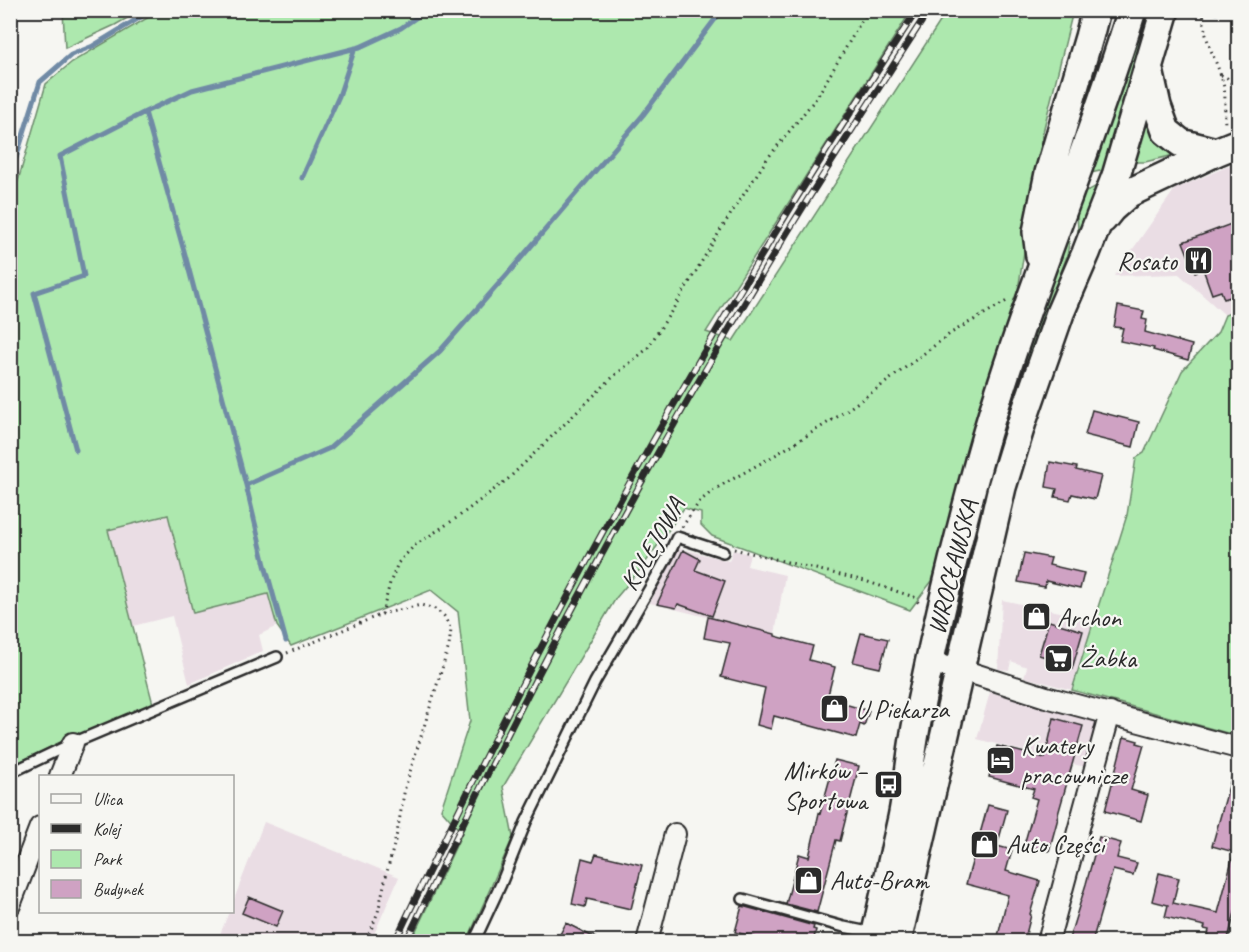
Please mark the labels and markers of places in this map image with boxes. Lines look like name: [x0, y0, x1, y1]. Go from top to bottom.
place label: Rosato: [1117, 245, 1179, 278]
restaurant icon: Rosato: [1182, 245, 1214, 277]
shop icon: Archon: [1020, 601, 1052, 633]
place label: Archon: [1057, 601, 1122, 634]
supermarket icon: Żabka: [1043, 642, 1075, 674]
place label: Żabka: [1080, 642, 1138, 675]
shop icon: U Piekarza: [818, 693, 850, 725]
place label: U Piekarza: [855, 693, 950, 726]
place label: Kwatery pracownicze: [1021, 729, 1129, 792]
hotel icon: Kwatery pracownicze: [984, 744, 1016, 776]
place label: Mirków – Sportowa: [784, 754, 869, 817]
bus stop icon: Mirków – Sportowa: [872, 769, 904, 801]
shop icon: Auto Części: [969, 828, 1001, 860]
place label: Auto Części: [1006, 828, 1107, 861]
shop icon: Auto-Bram: [793, 864, 825, 896]
place label: Auto-Bram: [830, 864, 931, 897]

